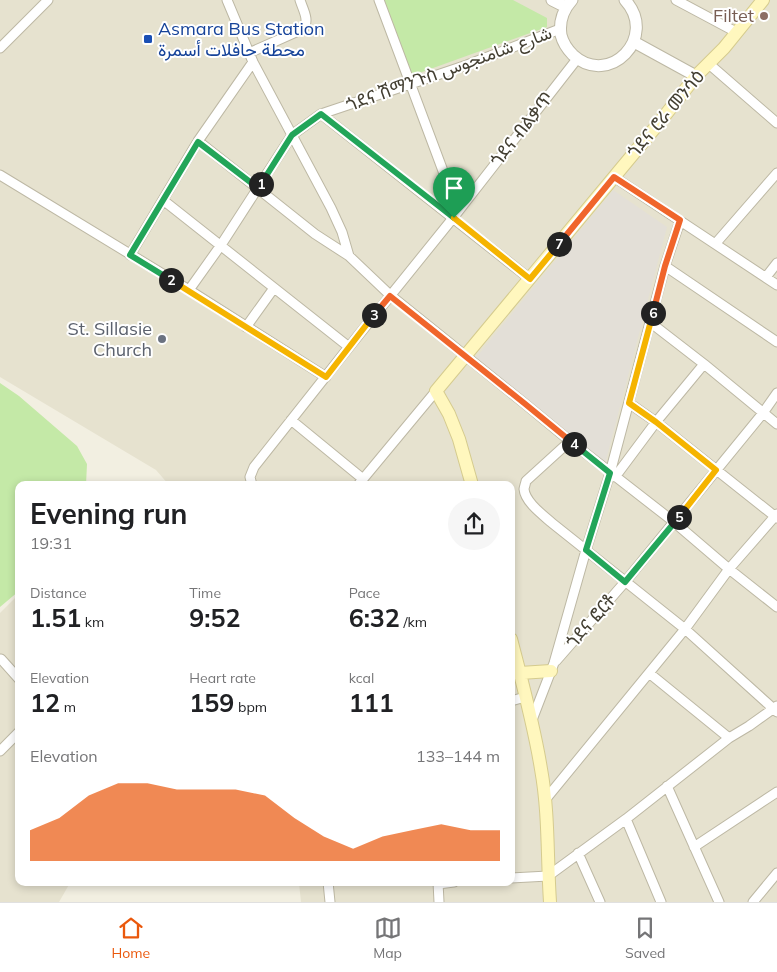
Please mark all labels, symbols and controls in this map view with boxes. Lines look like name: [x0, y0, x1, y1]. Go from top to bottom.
place label: Filtet: [713, 4, 754, 27]
marker: Filtet: [758, 10, 770, 22]
place label: Asmara Bus Station محطة حافلات أسمرة: [158, 17, 325, 61]
street label: ጎደና ሽማንጉስ شارع شامنجوس: [343, 21, 555, 117]
marker: Asmara Bus Station محطة حافلات أسمرة: [142, 33, 154, 45]
street label: ጎደና ሮራ መንሳዕ: [622, 65, 709, 163]
street label: ጎደና ብልቃጥ: [485, 86, 558, 171]
pin: [433, 167, 475, 218]
pin: 1: [248, 172, 274, 196]
icon: arrive: [440, 174, 468, 202]
text: 1: [257, 175, 266, 193]
pin: 7: [546, 232, 572, 256]
text: 7: [555, 235, 564, 253]
pin: 2: [158, 268, 184, 292]
text: 2: [167, 271, 176, 289]
pin: 6: [640, 300, 666, 326]
pin: 3: [362, 302, 386, 328]
text: 6: [649, 304, 658, 322]
text: 3: [370, 306, 379, 324]
place label: St. Sillasie Church: [68, 317, 152, 361]
marker: St. Sillasie Church: [156, 333, 168, 345]
pin: 4: [562, 432, 586, 456]
text: 4: [570, 435, 579, 453]
text: Evening run: [30, 496, 187, 531]
button: share: [448, 498, 500, 550]
pin: 5: [666, 504, 692, 530]
text: 5: [675, 508, 684, 526]
text: 19:31: [30, 533, 72, 553]
text: Distance: [30, 584, 87, 602]
text: Time: [189, 584, 221, 602]
text: Pace: [349, 584, 380, 602]
street label: ጎደና ፎርቶ: [561, 589, 621, 653]
text: 1.51: [30, 602, 81, 633]
text: 9:52: [189, 602, 241, 633]
text: 6:32: [349, 602, 400, 633]
text: km: [81, 613, 104, 631]
text: /km: [400, 613, 427, 631]
text: Elevation: [30, 669, 89, 687]
text: Heart rate: [189, 669, 256, 687]
text: kcal: [349, 669, 374, 687]
text: 12: [30, 687, 60, 718]
text: 159: [189, 687, 234, 718]
text: 111: [349, 687, 394, 718]
text: m: [60, 698, 76, 716]
text: bpm: [234, 698, 267, 716]
text: Elevation: [30, 746, 98, 766]
text: 133–144 m: [416, 746, 500, 766]
tab: Home: [112, 914, 150, 962]
tab: Map: [373, 914, 402, 962]
tab: Saved: [625, 914, 665, 962]

